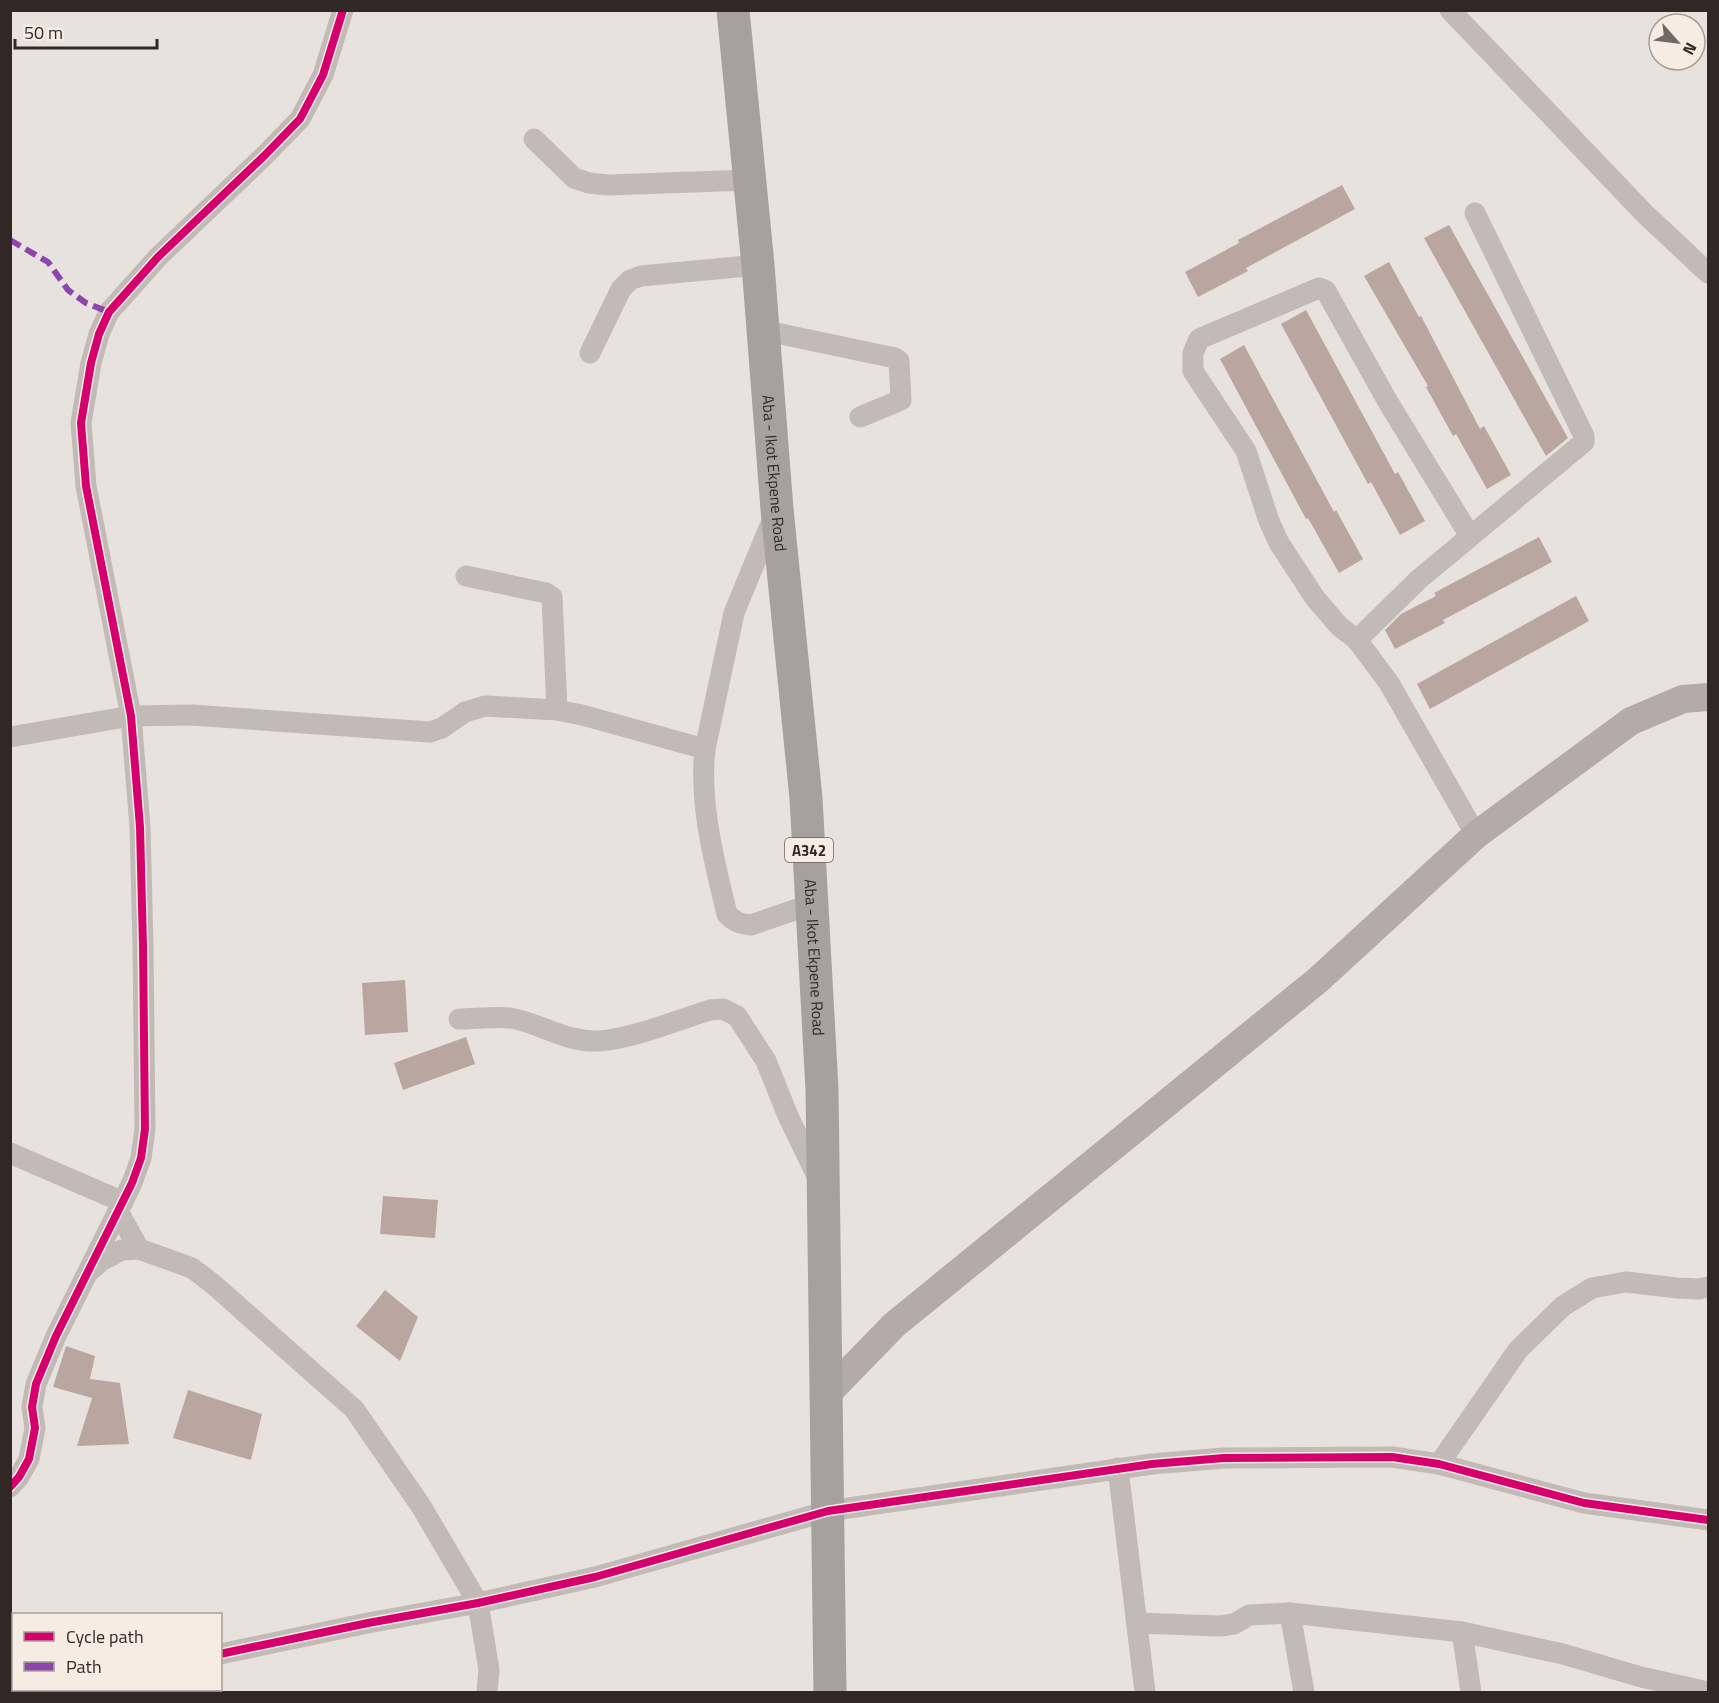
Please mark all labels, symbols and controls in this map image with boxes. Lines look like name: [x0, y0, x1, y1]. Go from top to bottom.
scale bar: [15, 12, 158, 50]
north arrow: [1647, 12, 1707, 72]
text: 50 m: [24, 19, 63, 46]
text: N: [1677, 39, 1703, 60]
street label: Aba - Ikot Ekpene Road: [756, 394, 793, 553]
road number: A342: [785, 838, 833, 862]
street label: Aba - Ikot Ekpene Road: [798, 878, 831, 1036]
legend: [12, 1613, 222, 1691]
text: Cycle path: [66, 1623, 144, 1650]
text: Path: [66, 1653, 102, 1680]

